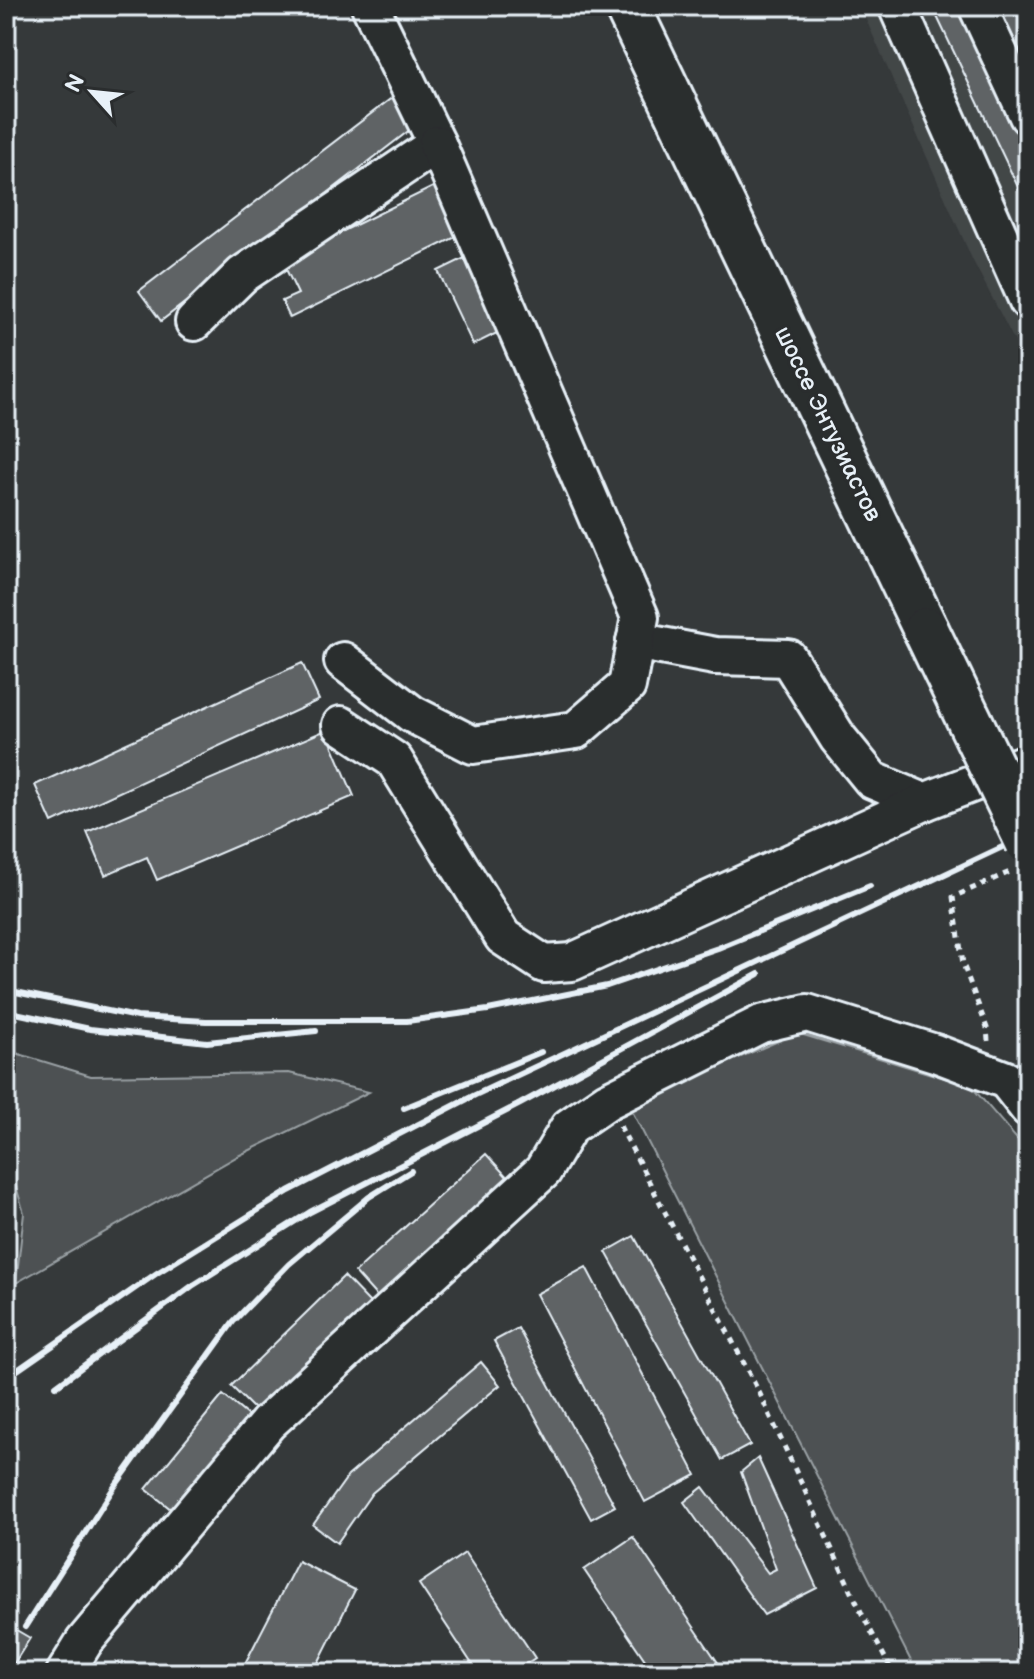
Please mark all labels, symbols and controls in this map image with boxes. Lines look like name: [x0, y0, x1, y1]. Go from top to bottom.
north arrow: [52, 52, 132, 132]
text: N: [60, 70, 91, 97]
street label: шоссе Энтузиастов: [768, 322, 888, 527]

